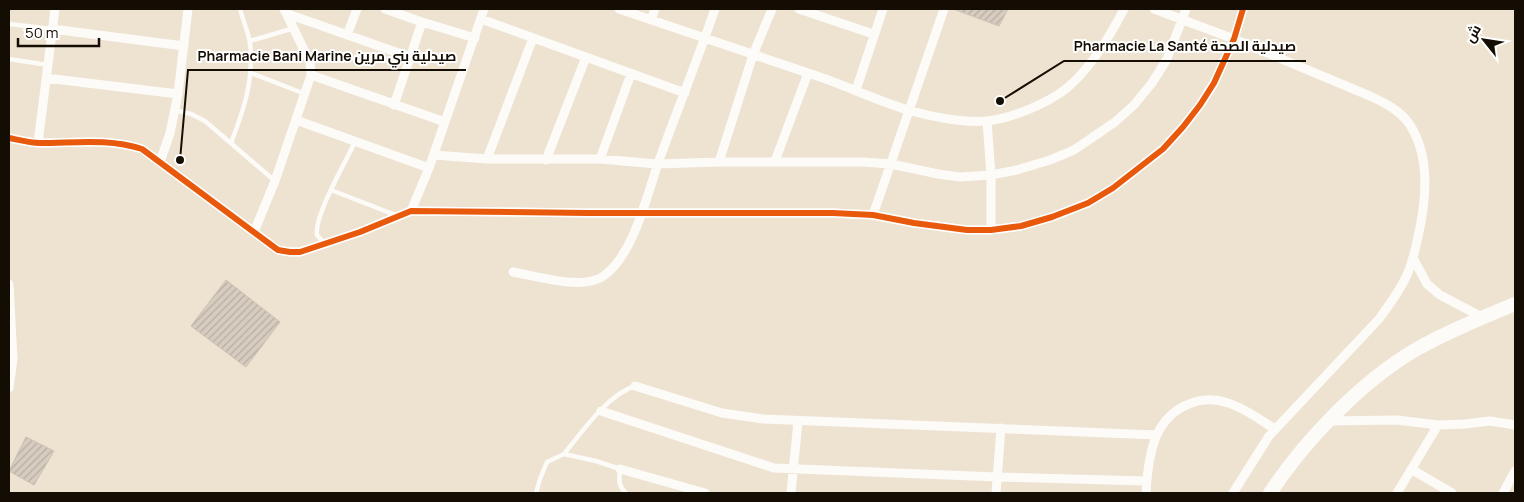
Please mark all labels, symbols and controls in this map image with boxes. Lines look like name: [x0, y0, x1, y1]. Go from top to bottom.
scale bar: [18, 15, 99, 47]
north arrow: [1459, 15, 1509, 65]
text: ش: [1460, 21, 1485, 46]
text: 50 m: [25, 22, 59, 43]
callout: Pharmacie La Santé صيدلية الصحة: [1064, 32, 1306, 61]
text: Pharmacie La Santé صيدلية الصحة: [1074, 36, 1296, 55]
callout: Pharmacie Bani Marine صيدلية بني مرين: [188, 41, 466, 70]
text: Pharmacie Bani Marine صيدلية بني مرين: [198, 46, 456, 68]

